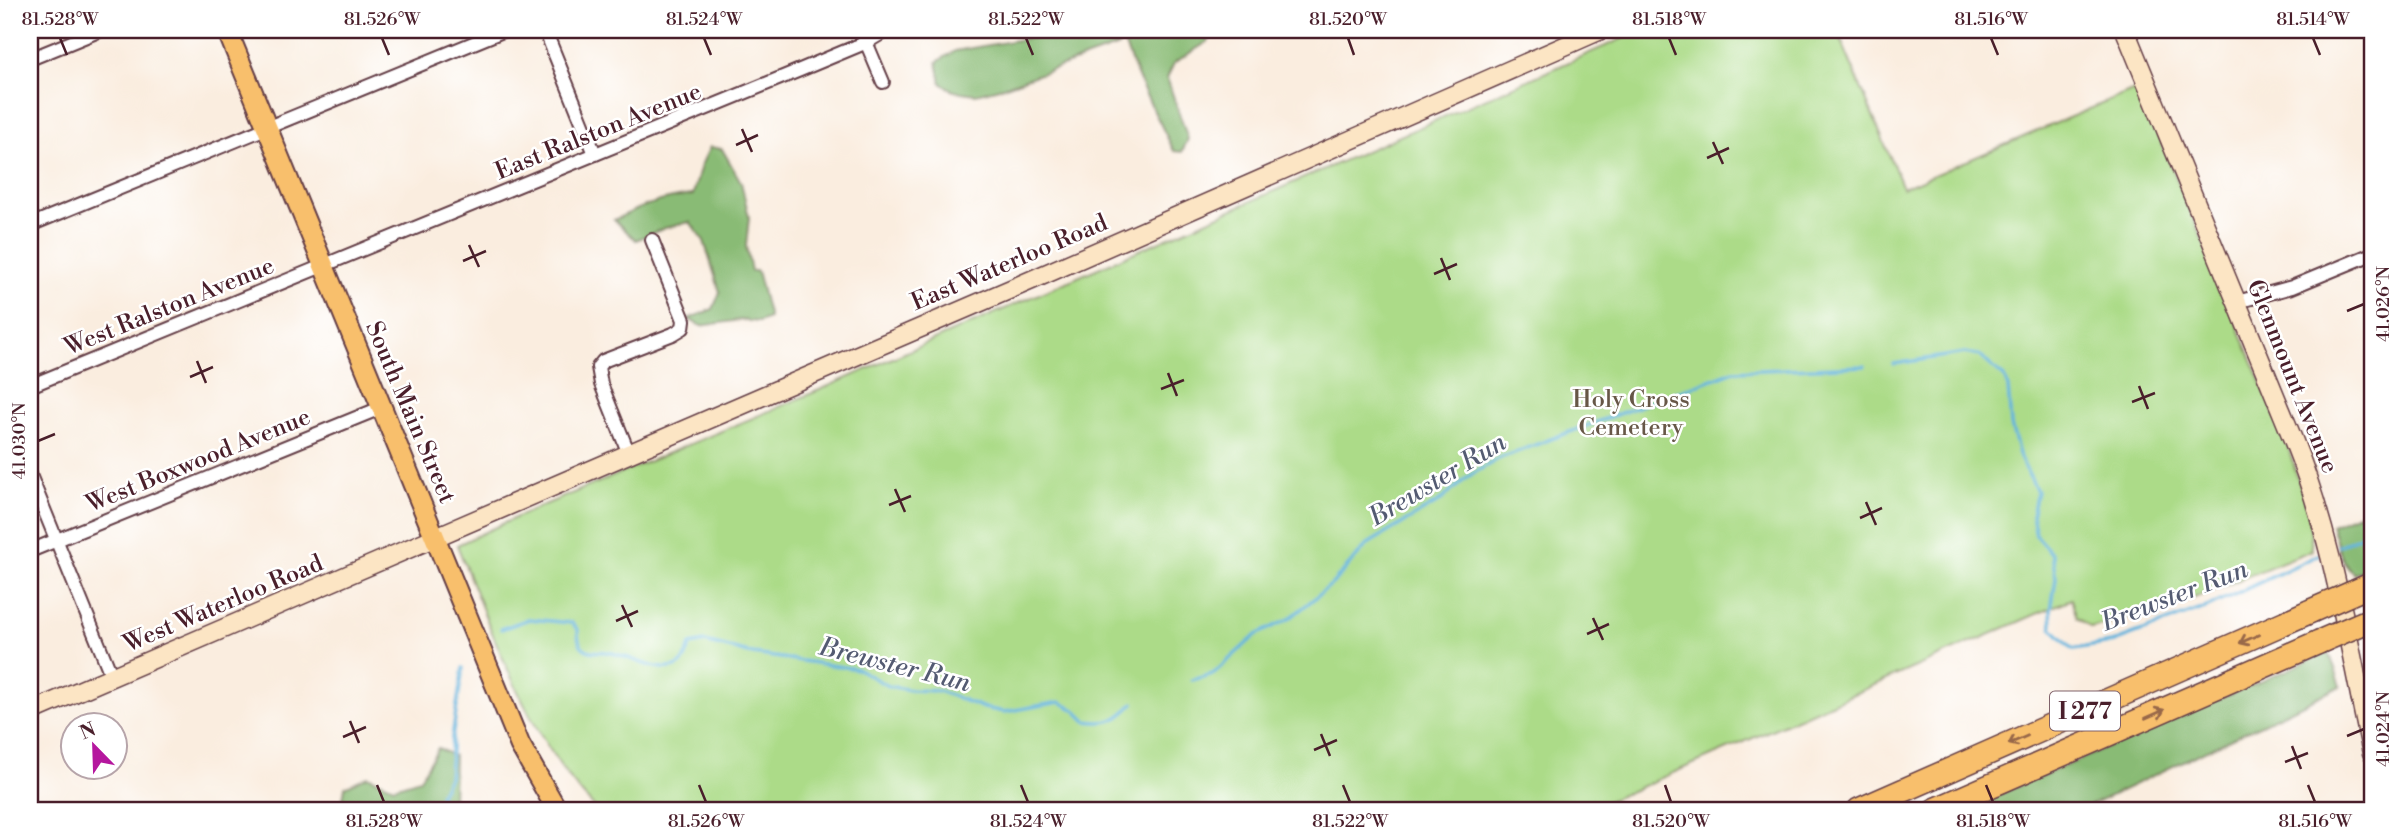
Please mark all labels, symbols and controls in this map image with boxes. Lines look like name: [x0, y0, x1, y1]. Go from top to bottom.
text: 81.528°W: [22, 8, 99, 31]
text: 81.526°W: [344, 8, 421, 31]
text: 81.524°W: [666, 8, 743, 31]
text: 81.522°W: [988, 8, 1065, 31]
text: 81.520°W: [1309, 8, 1388, 31]
text: 81.518°W: [1632, 8, 1707, 31]
text: 81.516°W: [1954, 8, 2028, 31]
text: 81.514°W: [2276, 8, 2350, 31]
street label: East Ralston Avenue: [491, 77, 706, 187]
street label: East Waterloo Road: [907, 208, 1112, 318]
street label: West Ralston Avenue: [59, 251, 279, 363]
text: 41.026°N: [2372, 266, 2395, 342]
street label: Glenmount Avenue: [2240, 275, 2345, 478]
street label: South Main Street: [358, 317, 462, 508]
park label: Holy Cross Cemetery: [1572, 385, 1690, 443]
text: 41.030°N: [8, 402, 31, 479]
street label: West Boxwood Avenue: [81, 402, 315, 520]
water label: Brewster Run: [1362, 426, 1513, 534]
street label: West Waterloo Road: [118, 548, 328, 660]
water label: Brewster Run: [2095, 553, 2253, 639]
water label: Brewster Run: [815, 630, 974, 699]
one-way arrow: [2239, 633, 2260, 646]
text: 41.024°N: [2372, 691, 2395, 767]
road number: I 277: [2050, 692, 2120, 730]
one-way arrow: [2144, 707, 2165, 720]
north arrow: [60, 710, 130, 780]
text: N: [76, 717, 99, 745]
one-way arrow: [2008, 735, 2029, 748]
text: 81.528°W: [346, 810, 423, 833]
text: 81.526°W: [668, 810, 745, 833]
text: 81.524°W: [990, 810, 1067, 833]
text: 81.522°W: [1312, 810, 1389, 833]
text: 81.520°W: [1632, 810, 1711, 833]
text: 81.518°W: [1956, 810, 2031, 833]
text: 81.516°W: [2278, 810, 2352, 833]

